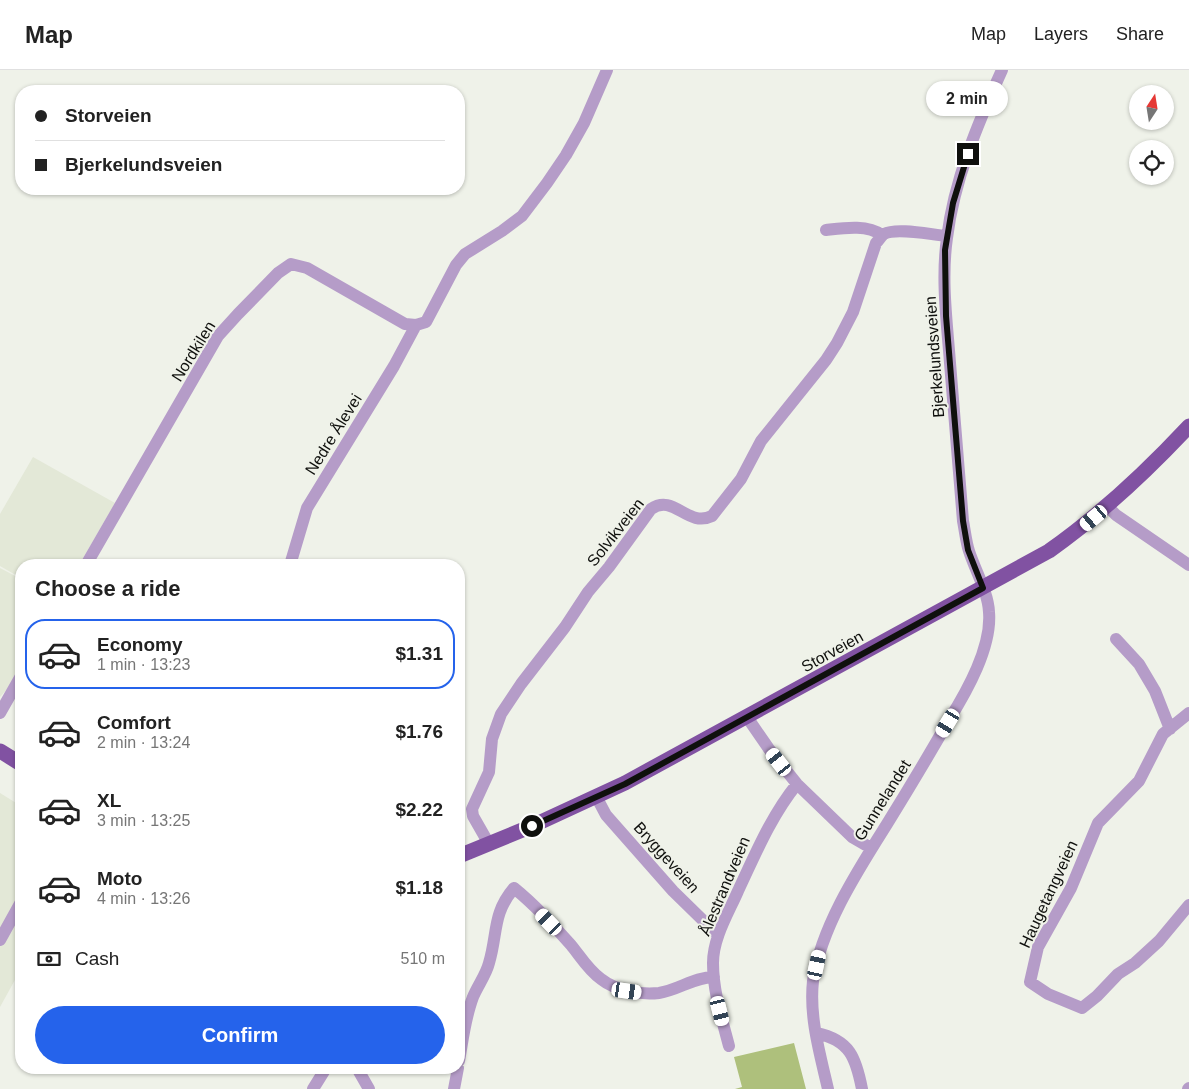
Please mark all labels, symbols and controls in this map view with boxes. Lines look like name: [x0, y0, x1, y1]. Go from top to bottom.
text: Map: [25, 21, 73, 48]
text: Map: [971, 24, 1006, 44]
text: Layers: [1034, 24, 1088, 44]
text: Share: [1116, 24, 1164, 44]
callout: 2 min: [927, 82, 1009, 116]
north arrow: [1129, 85, 1174, 130]
map controls: [1129, 85, 1174, 185]
text: 2 min: [946, 90, 988, 107]
text: Storveien: [65, 105, 152, 126]
button: locate: [1129, 140, 1174, 185]
route end: [957, 143, 979, 165]
text: Bjerkelundsveien: [65, 154, 222, 175]
street label: Bjerkelundsveien: [922, 296, 947, 418]
street label: Nordkilen: [168, 318, 219, 384]
street label: Nedre Ålevei: [301, 390, 365, 478]
street label: Solvikveien: [584, 495, 647, 569]
car: [1077, 503, 1110, 533]
text: Choose a ride: [35, 576, 180, 601]
street label: Storveien: [799, 628, 866, 675]
icon: car: [37, 632, 82, 677]
text: Economy: [97, 634, 183, 655]
text: $1.31: [395, 643, 443, 664]
text: 1 min · 13:23: [97, 656, 190, 673]
car: [933, 706, 962, 740]
icon: car: [37, 710, 82, 755]
text: Comfort: [97, 712, 171, 733]
text: $1.76: [395, 721, 443, 742]
text: 2 min · 13:24: [97, 734, 190, 751]
car: [763, 746, 794, 778]
street label: Gunnelandet: [851, 756, 914, 844]
icon: car: [37, 788, 82, 833]
text: XL: [97, 790, 121, 811]
text: $2.22: [395, 799, 443, 820]
text: 3 min · 13:25: [97, 812, 190, 829]
route start: [521, 815, 543, 837]
street label: Bryggeveien: [631, 819, 703, 896]
street label: Ålestrandveien: [695, 834, 753, 938]
street label: Haugetangveien: [1016, 838, 1081, 951]
icon: car: [37, 866, 82, 911]
text: Moto: [97, 868, 142, 889]
text: $1.18: [395, 877, 443, 898]
text: 4 min · 13:26: [97, 890, 190, 907]
car: [533, 906, 564, 938]
icon: cash: [35, 945, 63, 973]
text: Cash: [75, 948, 119, 969]
car: [806, 949, 827, 981]
text: 510 m: [401, 950, 445, 967]
car: [611, 981, 642, 1001]
car: [709, 995, 730, 1027]
button: Confirm: [35, 1006, 445, 1064]

